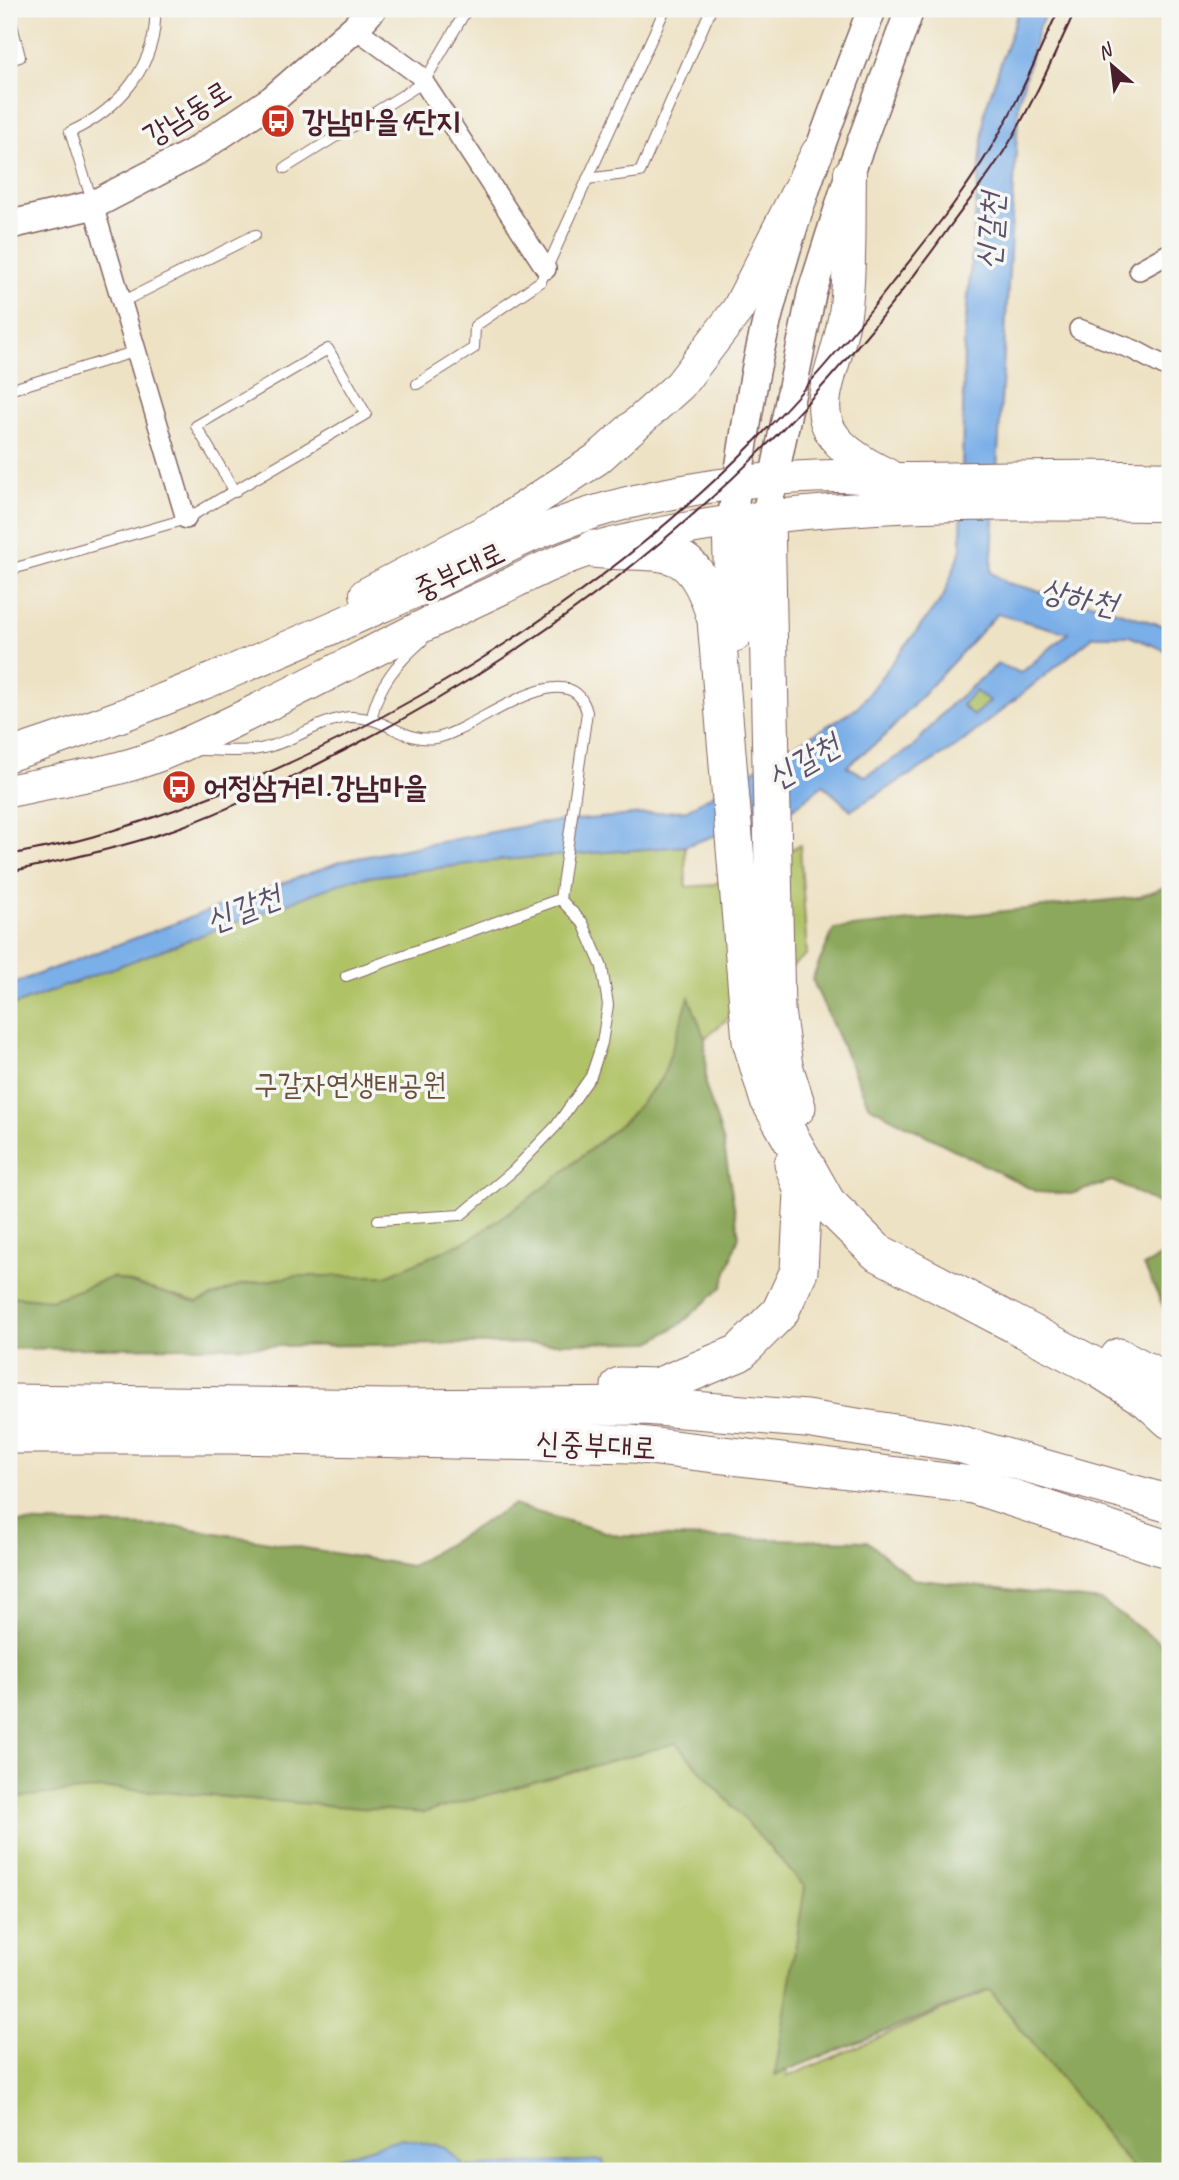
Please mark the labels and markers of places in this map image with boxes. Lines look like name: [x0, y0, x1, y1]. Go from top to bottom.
bus stop icon: 강남마을4단지: [259, 102, 297, 140]
place label: 강남마을4단지: [302, 102, 460, 140]
bus stop icon: 어정삼거리.강남마을: [160, 768, 198, 806]
place label: 어정삼거리.강남마을: [204, 768, 427, 806]

